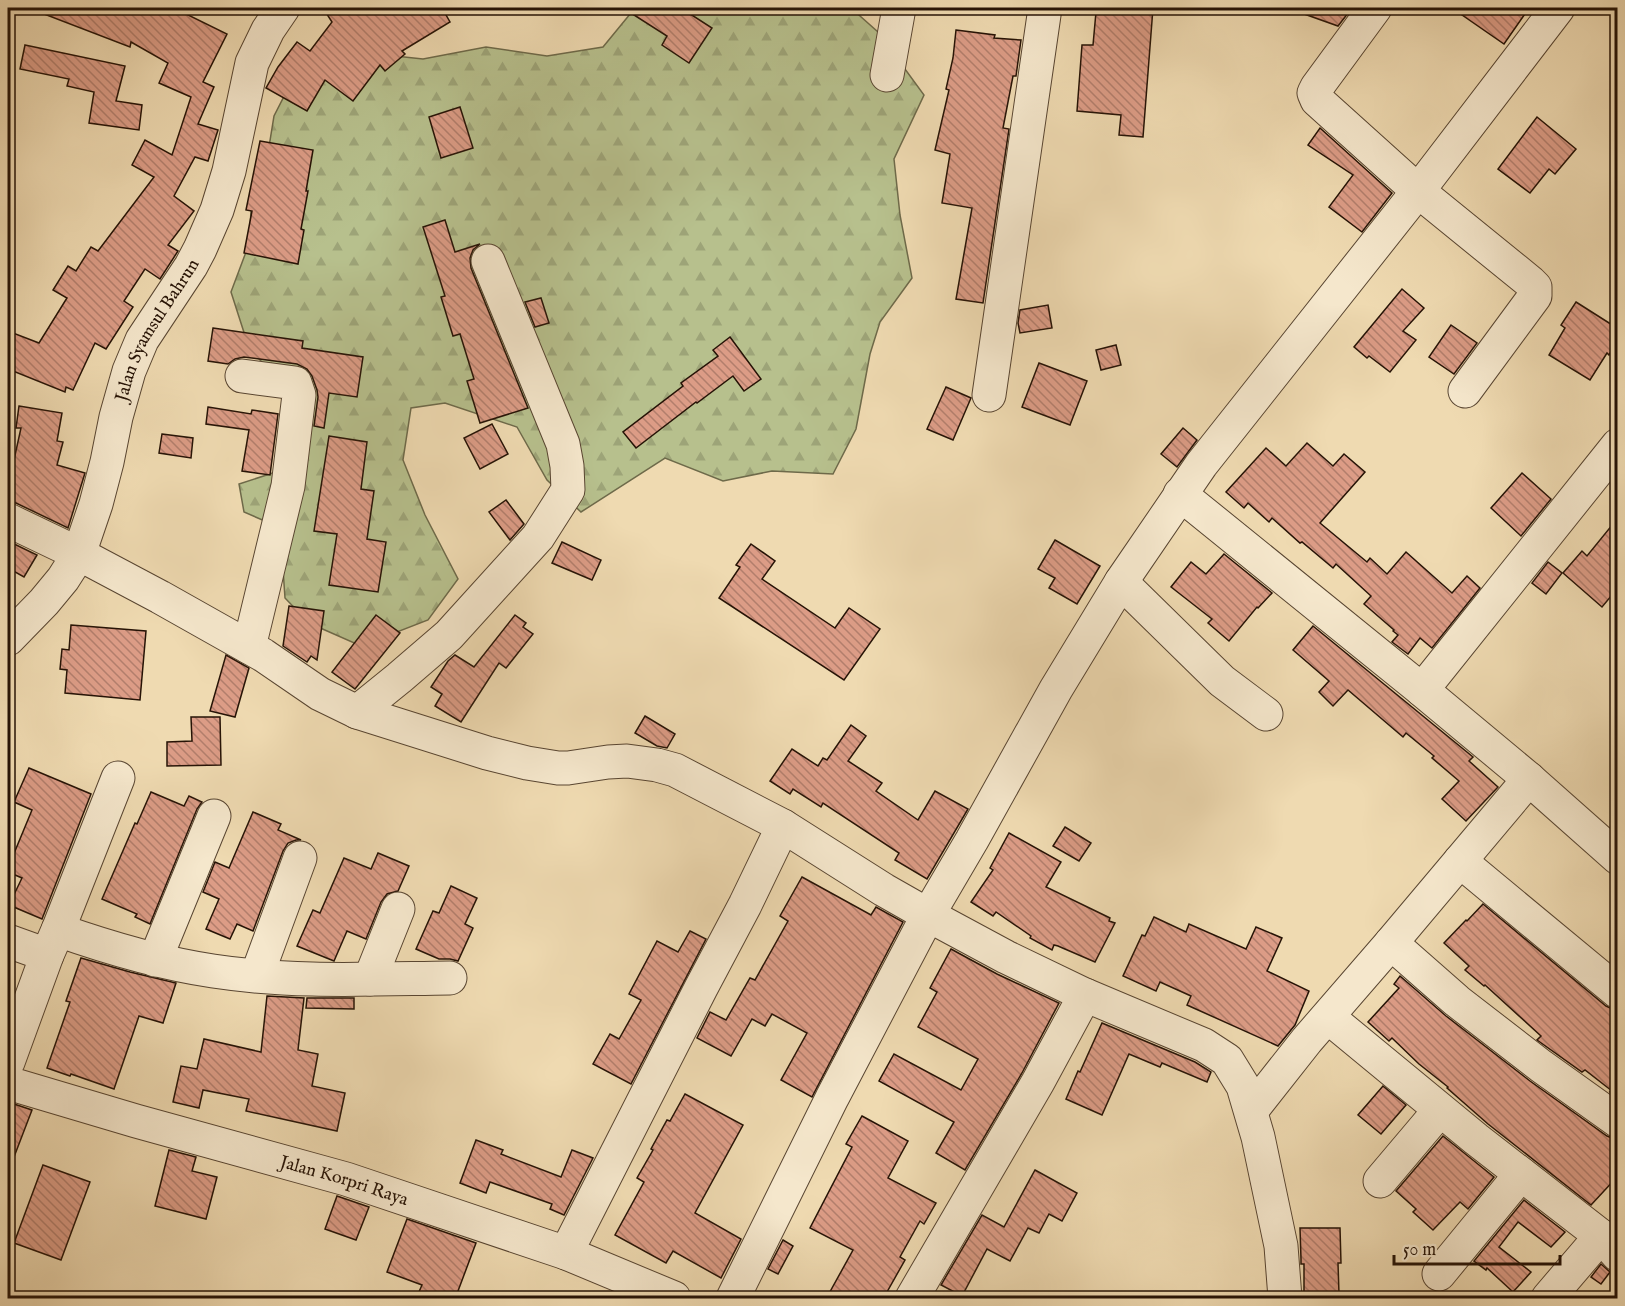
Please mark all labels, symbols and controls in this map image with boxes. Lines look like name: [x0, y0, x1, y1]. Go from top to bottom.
street label: Jalan Syamsul Bahrun: [110, 255, 206, 406]
street label: Jalan Korpri Raya: [275, 1151, 411, 1212]
scale bar: [1394, 1228, 1560, 1266]
text: 50 m: [1403, 1239, 1436, 1262]

